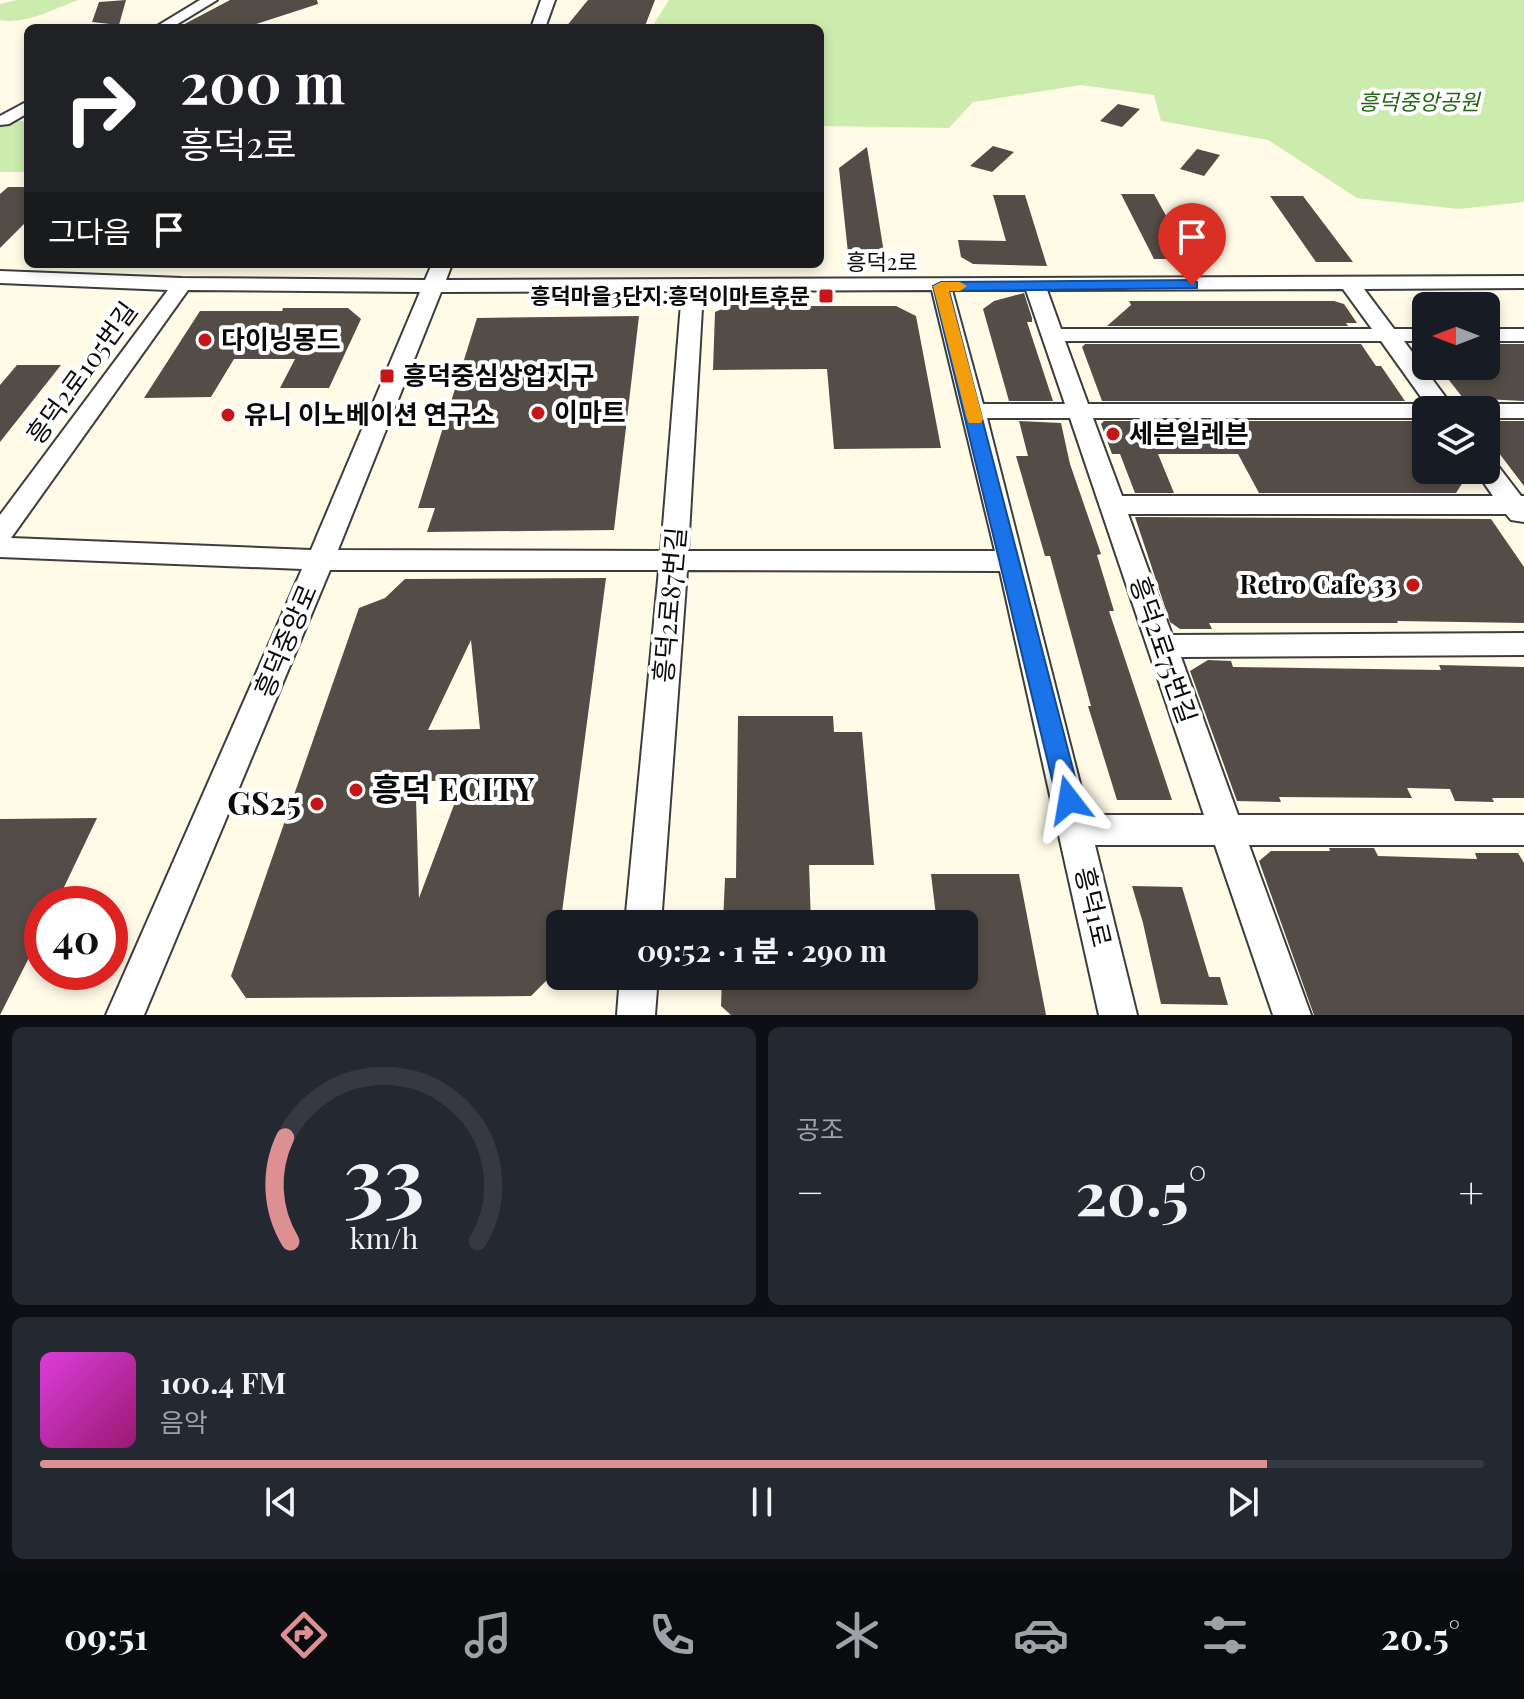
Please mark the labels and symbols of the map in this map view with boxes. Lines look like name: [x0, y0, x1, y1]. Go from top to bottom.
park label: 흥덕중앙공원: [1358, 86, 1481, 116]
pin: [1158, 203, 1226, 285]
street label: 흥덕2로: [846, 246, 918, 276]
place label: 흥덕마을3단지.흥덕이마트후문: [530, 280, 810, 310]
marker: 흥덕마을3단지.흥덕이마트후문: [817, 287, 835, 305]
north arrow: [1412, 292, 1500, 380]
street label: 흥덕2로105번길: [17, 294, 144, 450]
place label: 다이닝몽드: [221, 321, 341, 356]
marker: 다이닝몽드: [196, 331, 214, 349]
place label: 흥덕중심상업지구: [403, 357, 594, 392]
marker: 흥덕중심상업지구: [378, 367, 396, 385]
place label: 이마트: [554, 394, 626, 429]
place label: 유니 이노베이션 연구소: [244, 396, 495, 431]
marker: 이마트: [529, 404, 547, 422]
marker: 유니 이노베이션 연구소: [219, 406, 237, 424]
place label: 세븐일레븐: [1129, 415, 1249, 450]
marker: 세븐일레븐: [1104, 425, 1122, 443]
street label: 흥덕2로87번길: [644, 526, 693, 684]
place label: Retro Cafe 33: [1239, 566, 1397, 601]
street label: 흥덕2로75번길: [1123, 571, 1206, 728]
marker: Retro Cafe 33: [1404, 576, 1422, 594]
street label: 흥덕중앙로: [245, 579, 324, 702]
position arrow: [1027, 758, 1111, 842]
place label: 흥덕 ECITY: [372, 766, 535, 809]
place label: GS25: [227, 780, 301, 823]
marker: 흥덕 ECITY: [347, 781, 365, 799]
marker: GS25: [308, 795, 326, 813]
street label: 흥덕1로: [1068, 863, 1121, 950]
speed limit sign: 40: [24, 886, 128, 990]

